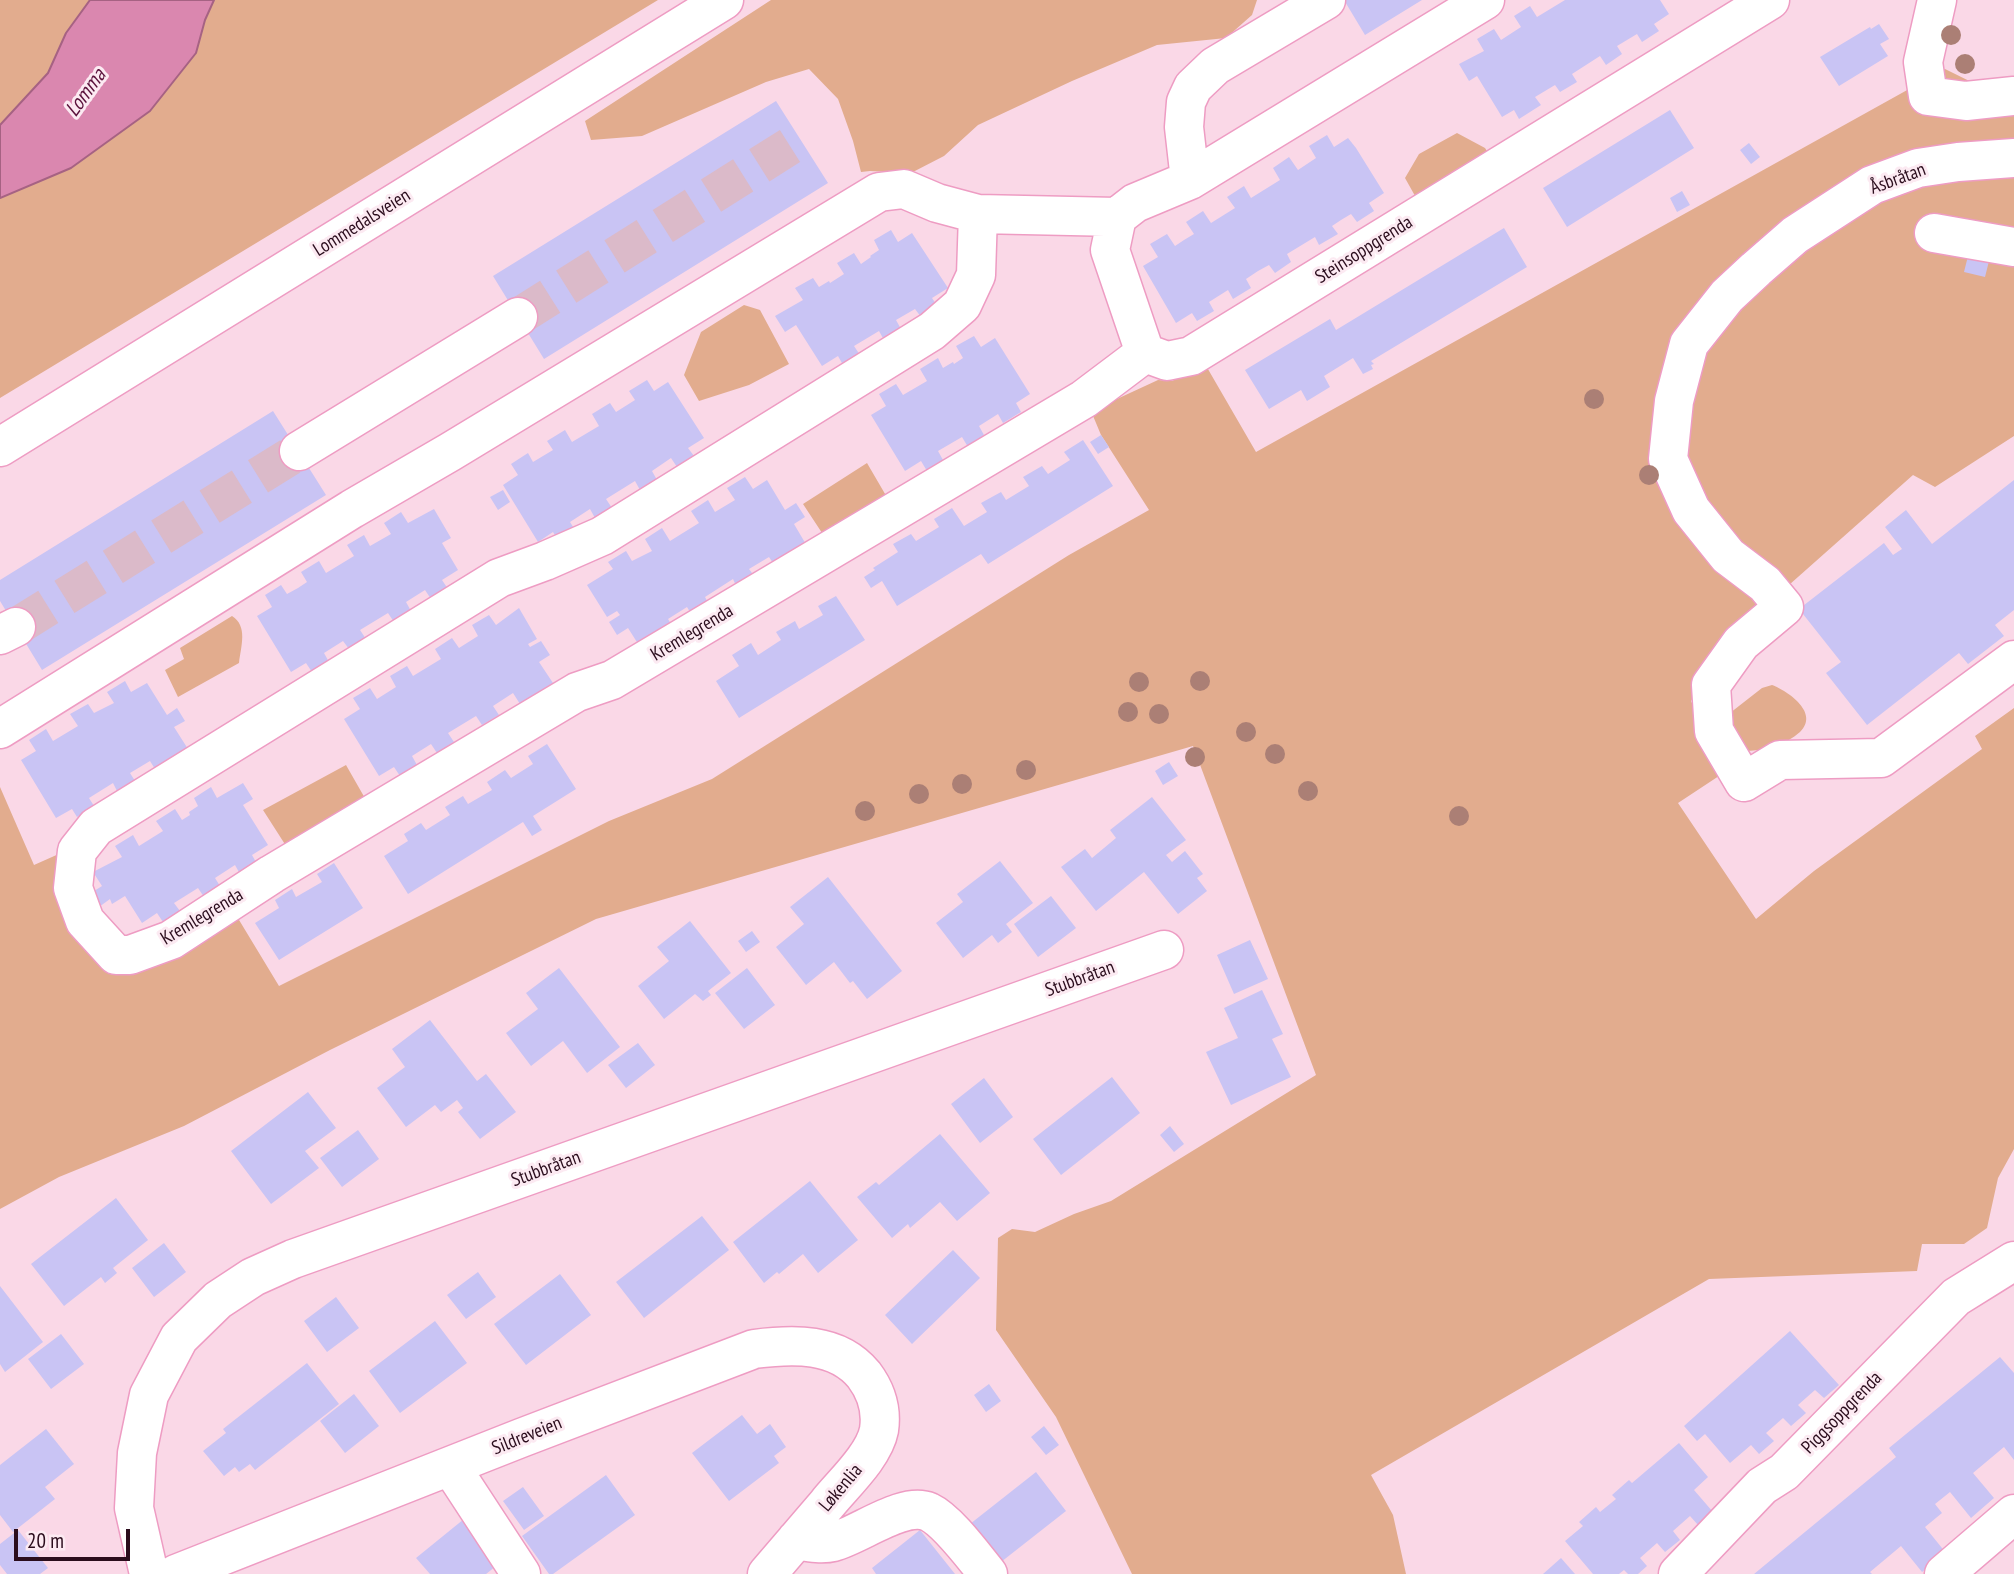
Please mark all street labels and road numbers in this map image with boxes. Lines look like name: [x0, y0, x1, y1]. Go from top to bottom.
street label: Åsbråtan: [1867, 158, 1929, 200]
street label: Lommedalsveien: [309, 184, 415, 262]
street label: Steinsoppgrenda: [1311, 211, 1417, 289]
street label: Kremlegrenda: [647, 600, 737, 666]
street label: Kremlegrenda: [157, 884, 247, 950]
street label: Stubbråtan: [1042, 956, 1118, 1002]
street label: Stubbråtan: [508, 1146, 584, 1192]
street label: Piggsoppgrenda: [1797, 1367, 1887, 1459]
street label: Sildreveien: [489, 1412, 565, 1460]
street label: Løkenlia: [815, 1460, 867, 1516]

